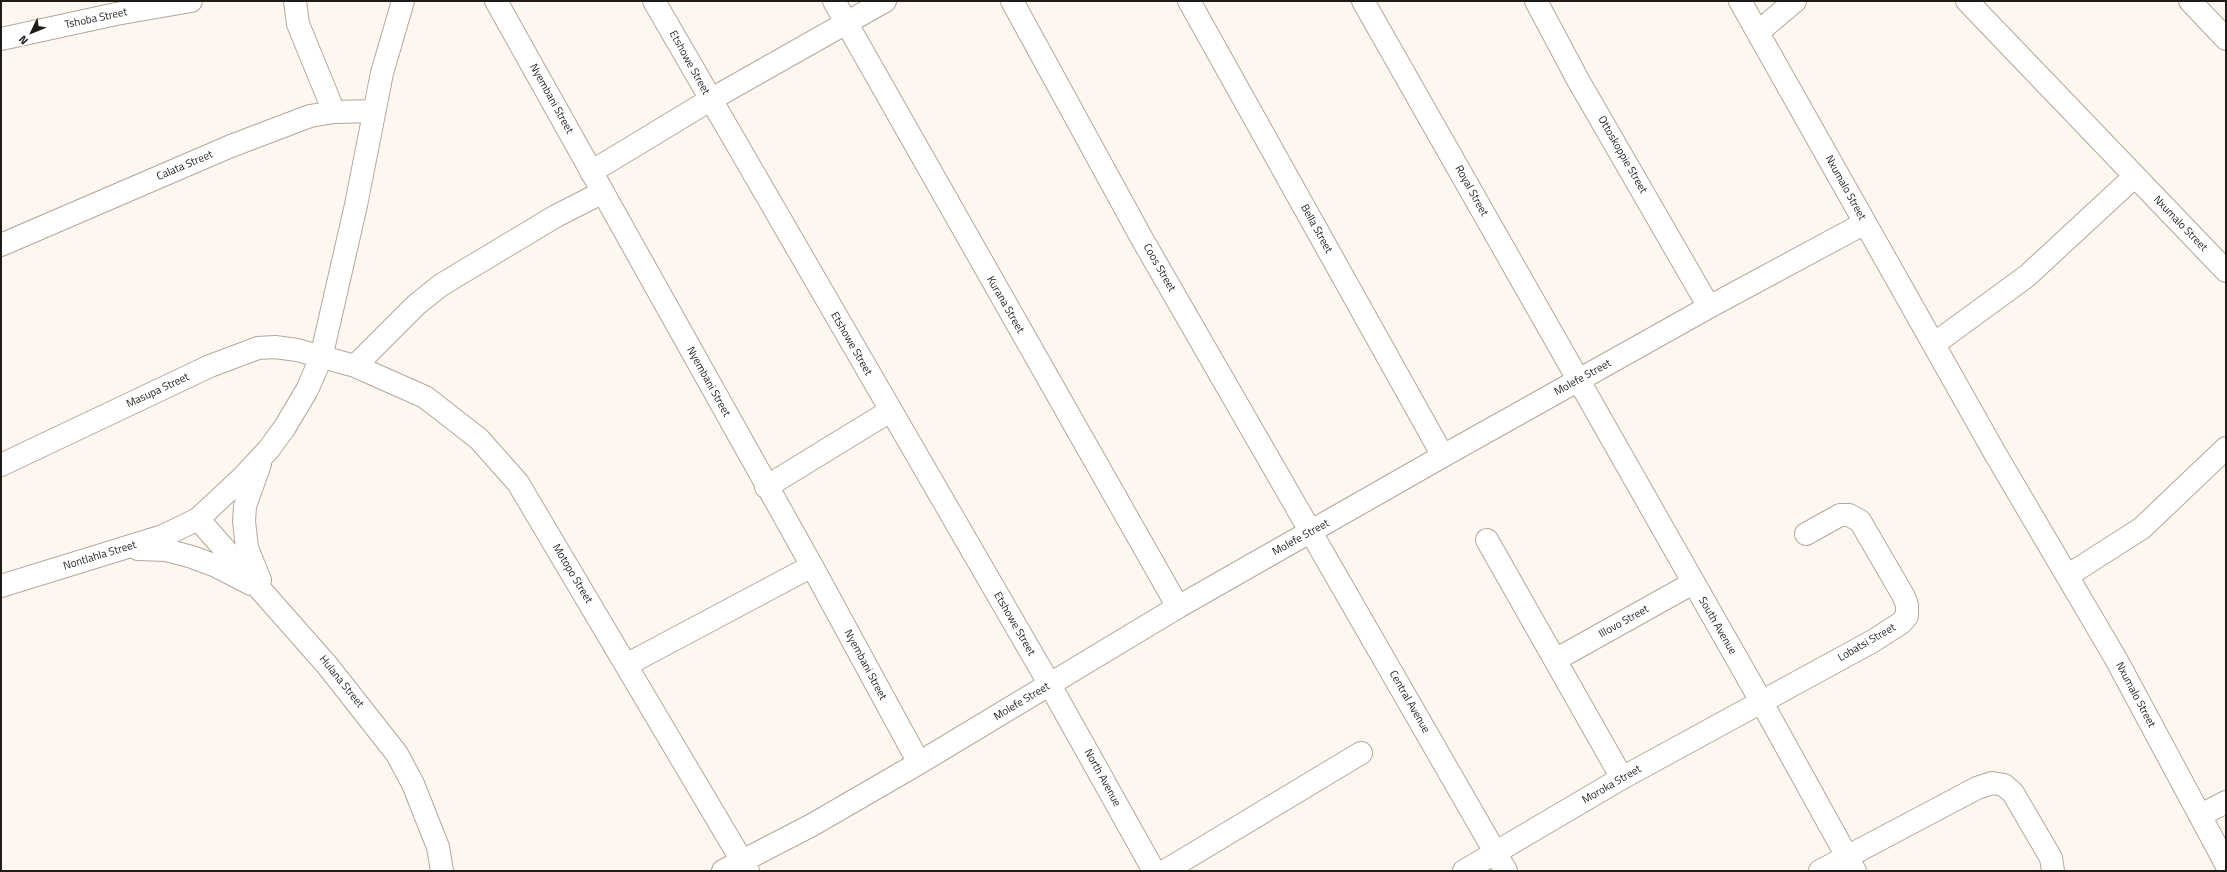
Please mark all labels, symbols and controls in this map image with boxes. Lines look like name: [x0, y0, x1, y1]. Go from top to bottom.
street label: Tshoba Street: [63, 6, 129, 32]
north arrow: [12, 12, 52, 52]
street label: Etshowe Street: [666, 29, 712, 97]
text: N: [15, 32, 32, 48]
street label: Nyembani Street: [526, 62, 576, 136]
street label: Ottoskoppie Street: [1594, 114, 1650, 196]
street label: Calata Street: [155, 148, 215, 184]
street label: Nxumalo Street: [1822, 153, 1868, 223]
street label: Royal Street: [1452, 163, 1490, 219]
street label: Nxumalo Street: [2150, 193, 2210, 255]
street label: Bella Street: [1297, 202, 1335, 256]
street label: Coos Street: [1140, 242, 1178, 294]
street label: Kurana Street: [983, 274, 1027, 336]
street label: Etshowe Street: [827, 310, 875, 378]
street label: Nyembani Street: [683, 345, 733, 419]
street label: Molefe Street: [1552, 357, 1614, 399]
street label: Masupa Street: [124, 371, 192, 411]
street label: Molefe Street: [1270, 517, 1332, 559]
street label: Nontlahla Street: [62, 539, 138, 573]
street label: Motopo Street: [549, 542, 595, 606]
street label: Etshowe Street: [990, 590, 1038, 658]
street label: South Avenue: [1695, 595, 1739, 657]
street label: Illovo Street: [1597, 603, 1651, 641]
street label: Lobatsi Street: [1836, 621, 1898, 665]
street label: Nyembani Street: [841, 628, 889, 702]
street label: Hulana Street: [316, 653, 366, 711]
street label: Nxumalo Street: [2112, 660, 2158, 730]
street label: Central Avenue: [1386, 668, 1432, 736]
street label: Molefe Street: [992, 680, 1052, 724]
street label: North Avenue: [1081, 747, 1123, 809]
street label: Moroka Street: [1580, 763, 1644, 807]

